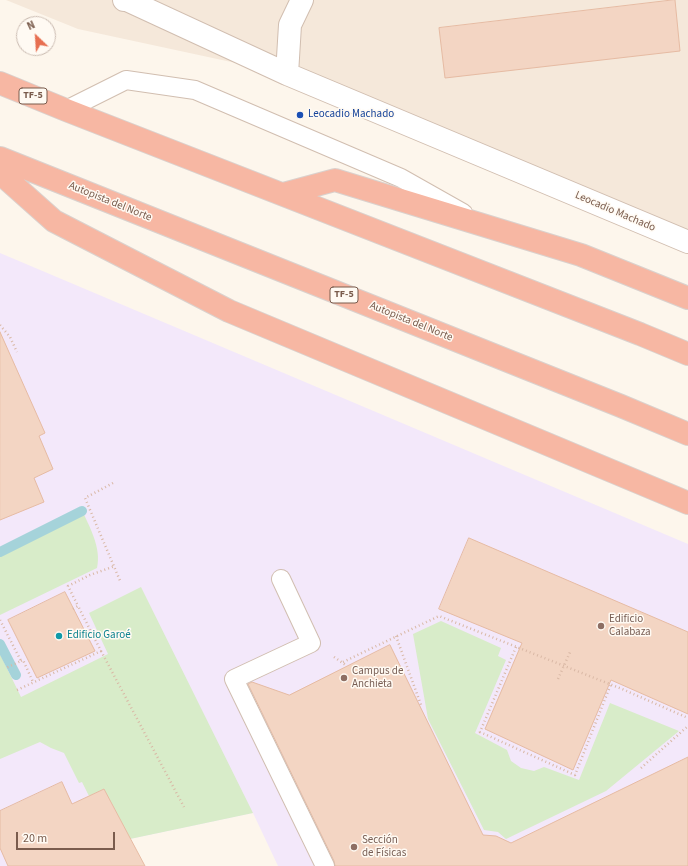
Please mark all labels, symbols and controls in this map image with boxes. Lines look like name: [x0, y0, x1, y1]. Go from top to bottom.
north arrow: [16, 16, 56, 56]
text: N: [25, 17, 38, 34]
road number: TF-5: [19, 88, 47, 104]
place label: Leocadio Machado: [308, 108, 394, 122]
marker: Leocadio Machado: [295, 110, 305, 120]
street label: Autopista del Norte: [67, 179, 153, 225]
street label: Leocadio Machado: [573, 189, 657, 235]
road number: TF-5: [330, 287, 358, 303]
street label: Autopista del Norte: [368, 299, 454, 345]
place label: Edificio Calabaza: [609, 613, 651, 639]
marker: Edificio Calabaza: [596, 621, 606, 631]
place label: Edificio Garoé: [67, 629, 131, 643]
marker: Edificio Garoé: [54, 631, 64, 641]
place label: Campus de Anchieta: [352, 665, 403, 691]
marker: Campus de Anchieta: [339, 673, 349, 683]
scale bar: [18, 824, 117, 850]
text: 20 m: [23, 830, 47, 847]
place label: Sección de Físicas: [362, 834, 406, 860]
marker: Sección de Físicas: [349, 842, 359, 852]

